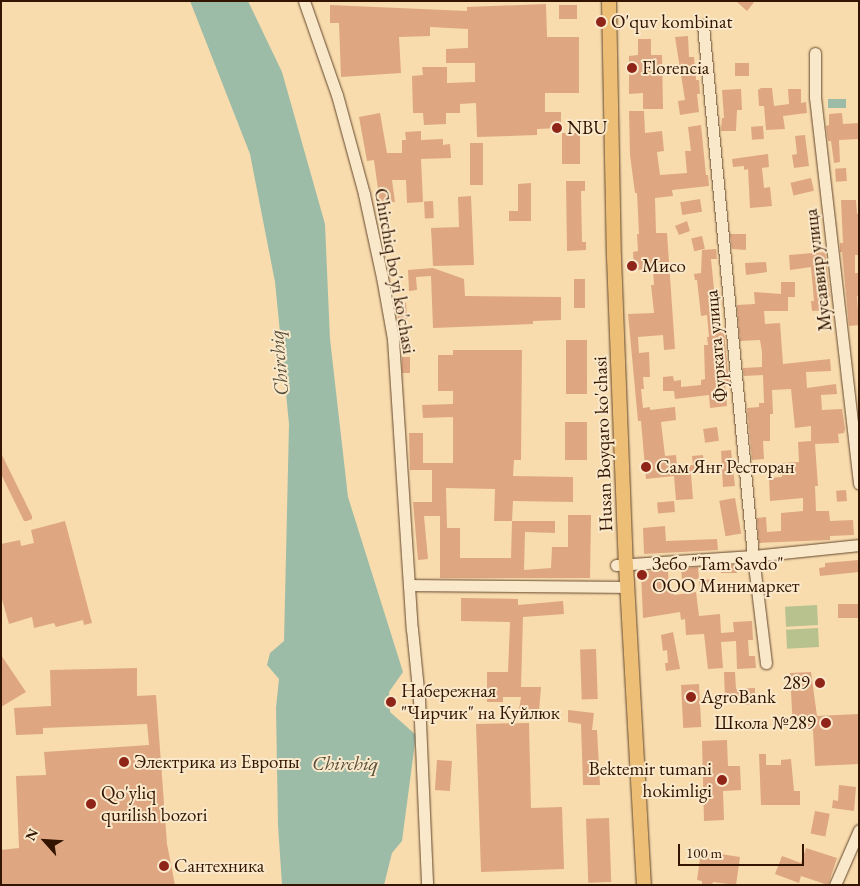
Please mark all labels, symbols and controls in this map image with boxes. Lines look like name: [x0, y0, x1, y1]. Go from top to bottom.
place label: O'quv kombinat: [611, 11, 732, 33]
marker: O'quv kombinat: [595, 16, 607, 28]
place label: Florencia: [642, 57, 709, 79]
marker: Florencia: [626, 62, 638, 74]
place label: NBU: [567, 117, 607, 139]
marker: NBU: [551, 122, 563, 134]
street label: Chirchiq bo'yi ko'chasi: [369, 186, 421, 356]
street label: Мусаввир улица: [799, 207, 837, 333]
place label: Мисо: [642, 255, 686, 277]
marker: Мисо: [626, 260, 638, 272]
street label: Фурката улица: [700, 289, 732, 403]
water label: Chirchiq: [264, 329, 294, 397]
street label: Husan Boyqaro ko'chasi: [589, 356, 617, 532]
place label: Сам Янг Ресторан: [656, 456, 795, 478]
marker: Сам Янг Ресторан: [640, 461, 652, 473]
place label: Зебо "Tam Savdo" ООО Минимаркет: [652, 553, 800, 597]
marker: Зебо "Tam Savdo" ООО Минимаркет: [636, 569, 648, 581]
place label: 289: [783, 672, 810, 694]
marker: 289: [814, 677, 826, 689]
place label: Набережная "Чирчик" на Куйлюк: [401, 680, 560, 724]
place label: AgroBank: [701, 686, 776, 708]
marker: AgroBank: [685, 691, 697, 703]
marker: Набережная "Чирчик" на Куйлюк: [385, 696, 397, 708]
place label: Школа №289: [714, 712, 816, 734]
marker: Школа №289: [820, 717, 832, 729]
place label: Электрика из Европы: [134, 751, 300, 773]
water label: Chirchiq: [312, 751, 378, 775]
marker: Электрика из Европы: [118, 756, 130, 768]
place label: Bektemir tumani hokimligi: [589, 758, 712, 802]
marker: Bektemir tumani hokimligi: [716, 774, 728, 786]
place label: Qo'yliq qurilish bozori: [101, 782, 207, 826]
marker: Qo'yliq qurilish bozori: [85, 798, 97, 810]
north arrow: [20, 816, 70, 866]
text: N: [21, 825, 42, 843]
scale bar: [680, 834, 806, 866]
text: 100 m: [686, 843, 722, 862]
place label: Сантехника: [174, 855, 264, 877]
marker: Сантехника: [158, 860, 170, 872]

